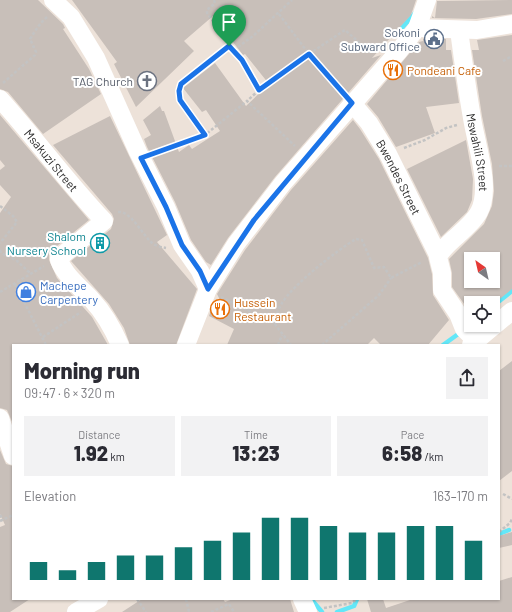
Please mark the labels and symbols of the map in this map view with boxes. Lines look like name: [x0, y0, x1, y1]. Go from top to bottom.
pin: [212, 5, 246, 46]
place label: Sokoni Subward Office: [341, 25, 420, 53]
public building icon: Sokoni Subward Office: [423, 28, 445, 50]
restaurant icon: Pondeani Cafe: [382, 59, 404, 81]
place label: Pondeani Cafe: [407, 63, 481, 77]
church icon: TAG Church: [136, 70, 158, 92]
place label: TAG Church: [73, 74, 133, 88]
street label: Mswahili Street: [464, 112, 491, 192]
street label: Msakuzi Street: [22, 126, 81, 194]
street label: Bwendes Street: [374, 137, 424, 217]
place label: Shalom Nursery School: [7, 229, 86, 257]
building icon: Shalom Nursery School: [89, 232, 111, 254]
north arrow: [464, 252, 500, 288]
place label: Machepe Carpentery: [40, 278, 98, 306]
shop icon: Machepe Carpentery: [15, 281, 37, 303]
place label: Hussein Restaurant: [234, 295, 292, 323]
restaurant icon: Hussein Restaurant: [209, 298, 231, 320]

